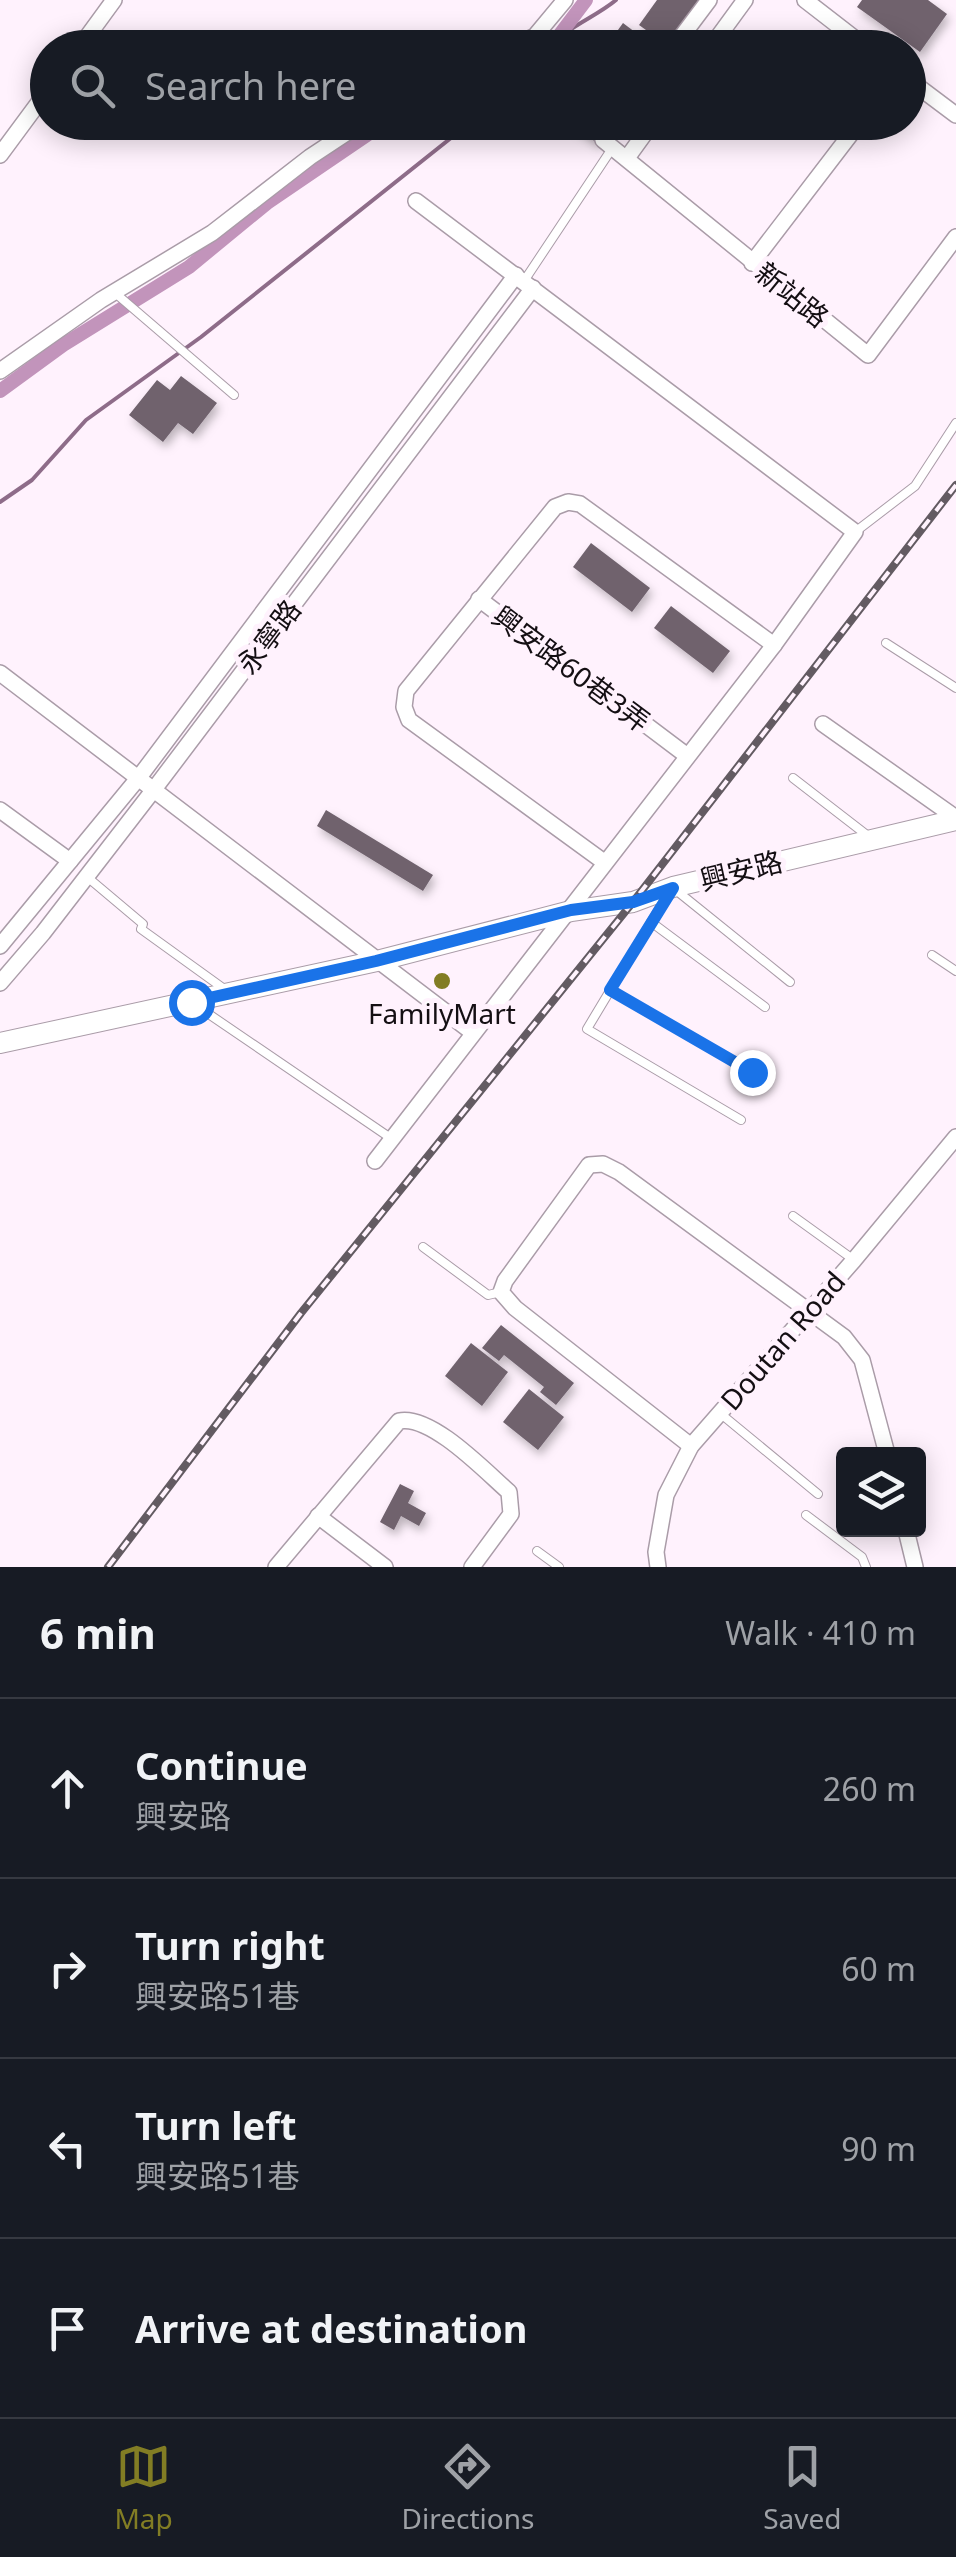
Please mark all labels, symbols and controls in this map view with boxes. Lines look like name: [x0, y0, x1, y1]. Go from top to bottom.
search box: [30, 30, 926, 140]
icon: search: [65, 58, 120, 113]
text: Search here: [145, 59, 356, 111]
street label: 新站路: [748, 253, 837, 335]
street label: 永寧路: [228, 591, 309, 681]
street label: 興安路60巷3弄: [485, 596, 658, 740]
street label: 興安路: [695, 841, 786, 899]
marker: FamilyMart: [431, 970, 453, 992]
route start: [169, 980, 215, 1026]
place label: FamilyMart: [368, 994, 516, 1032]
route end: [730, 1050, 776, 1096]
street label: Doutan Road: [711, 1263, 853, 1418]
map controls: [836, 1447, 926, 1537]
button: layers: [836, 1447, 926, 1537]
text: 6 min: [40, 1604, 156, 1661]
text: Walk · 410 m: [725, 1611, 916, 1654]
text: Continue: [135, 1739, 308, 1791]
icon: ahead: [40, 1761, 95, 1816]
text: 260 m: [823, 1767, 916, 1810]
text: 興安路: [135, 1794, 231, 1837]
text: Turn right: [135, 1919, 325, 1971]
icon: right: [40, 1941, 95, 1996]
text: 60 m: [841, 1947, 916, 1990]
text: 興安路51巷: [135, 1974, 300, 2017]
text: Turn left: [135, 2099, 297, 2151]
icon: left: [40, 2121, 95, 2176]
text: 90 m: [841, 2127, 916, 2170]
text: 興安路51巷: [135, 2154, 300, 2197]
icon: arrive: [40, 2301, 95, 2356]
text: Arrive at destination: [135, 2302, 527, 2354]
tab: Map: [114, 2439, 173, 2537]
tab: Directions: [402, 2439, 534, 2537]
tab: Saved: [763, 2439, 842, 2537]

